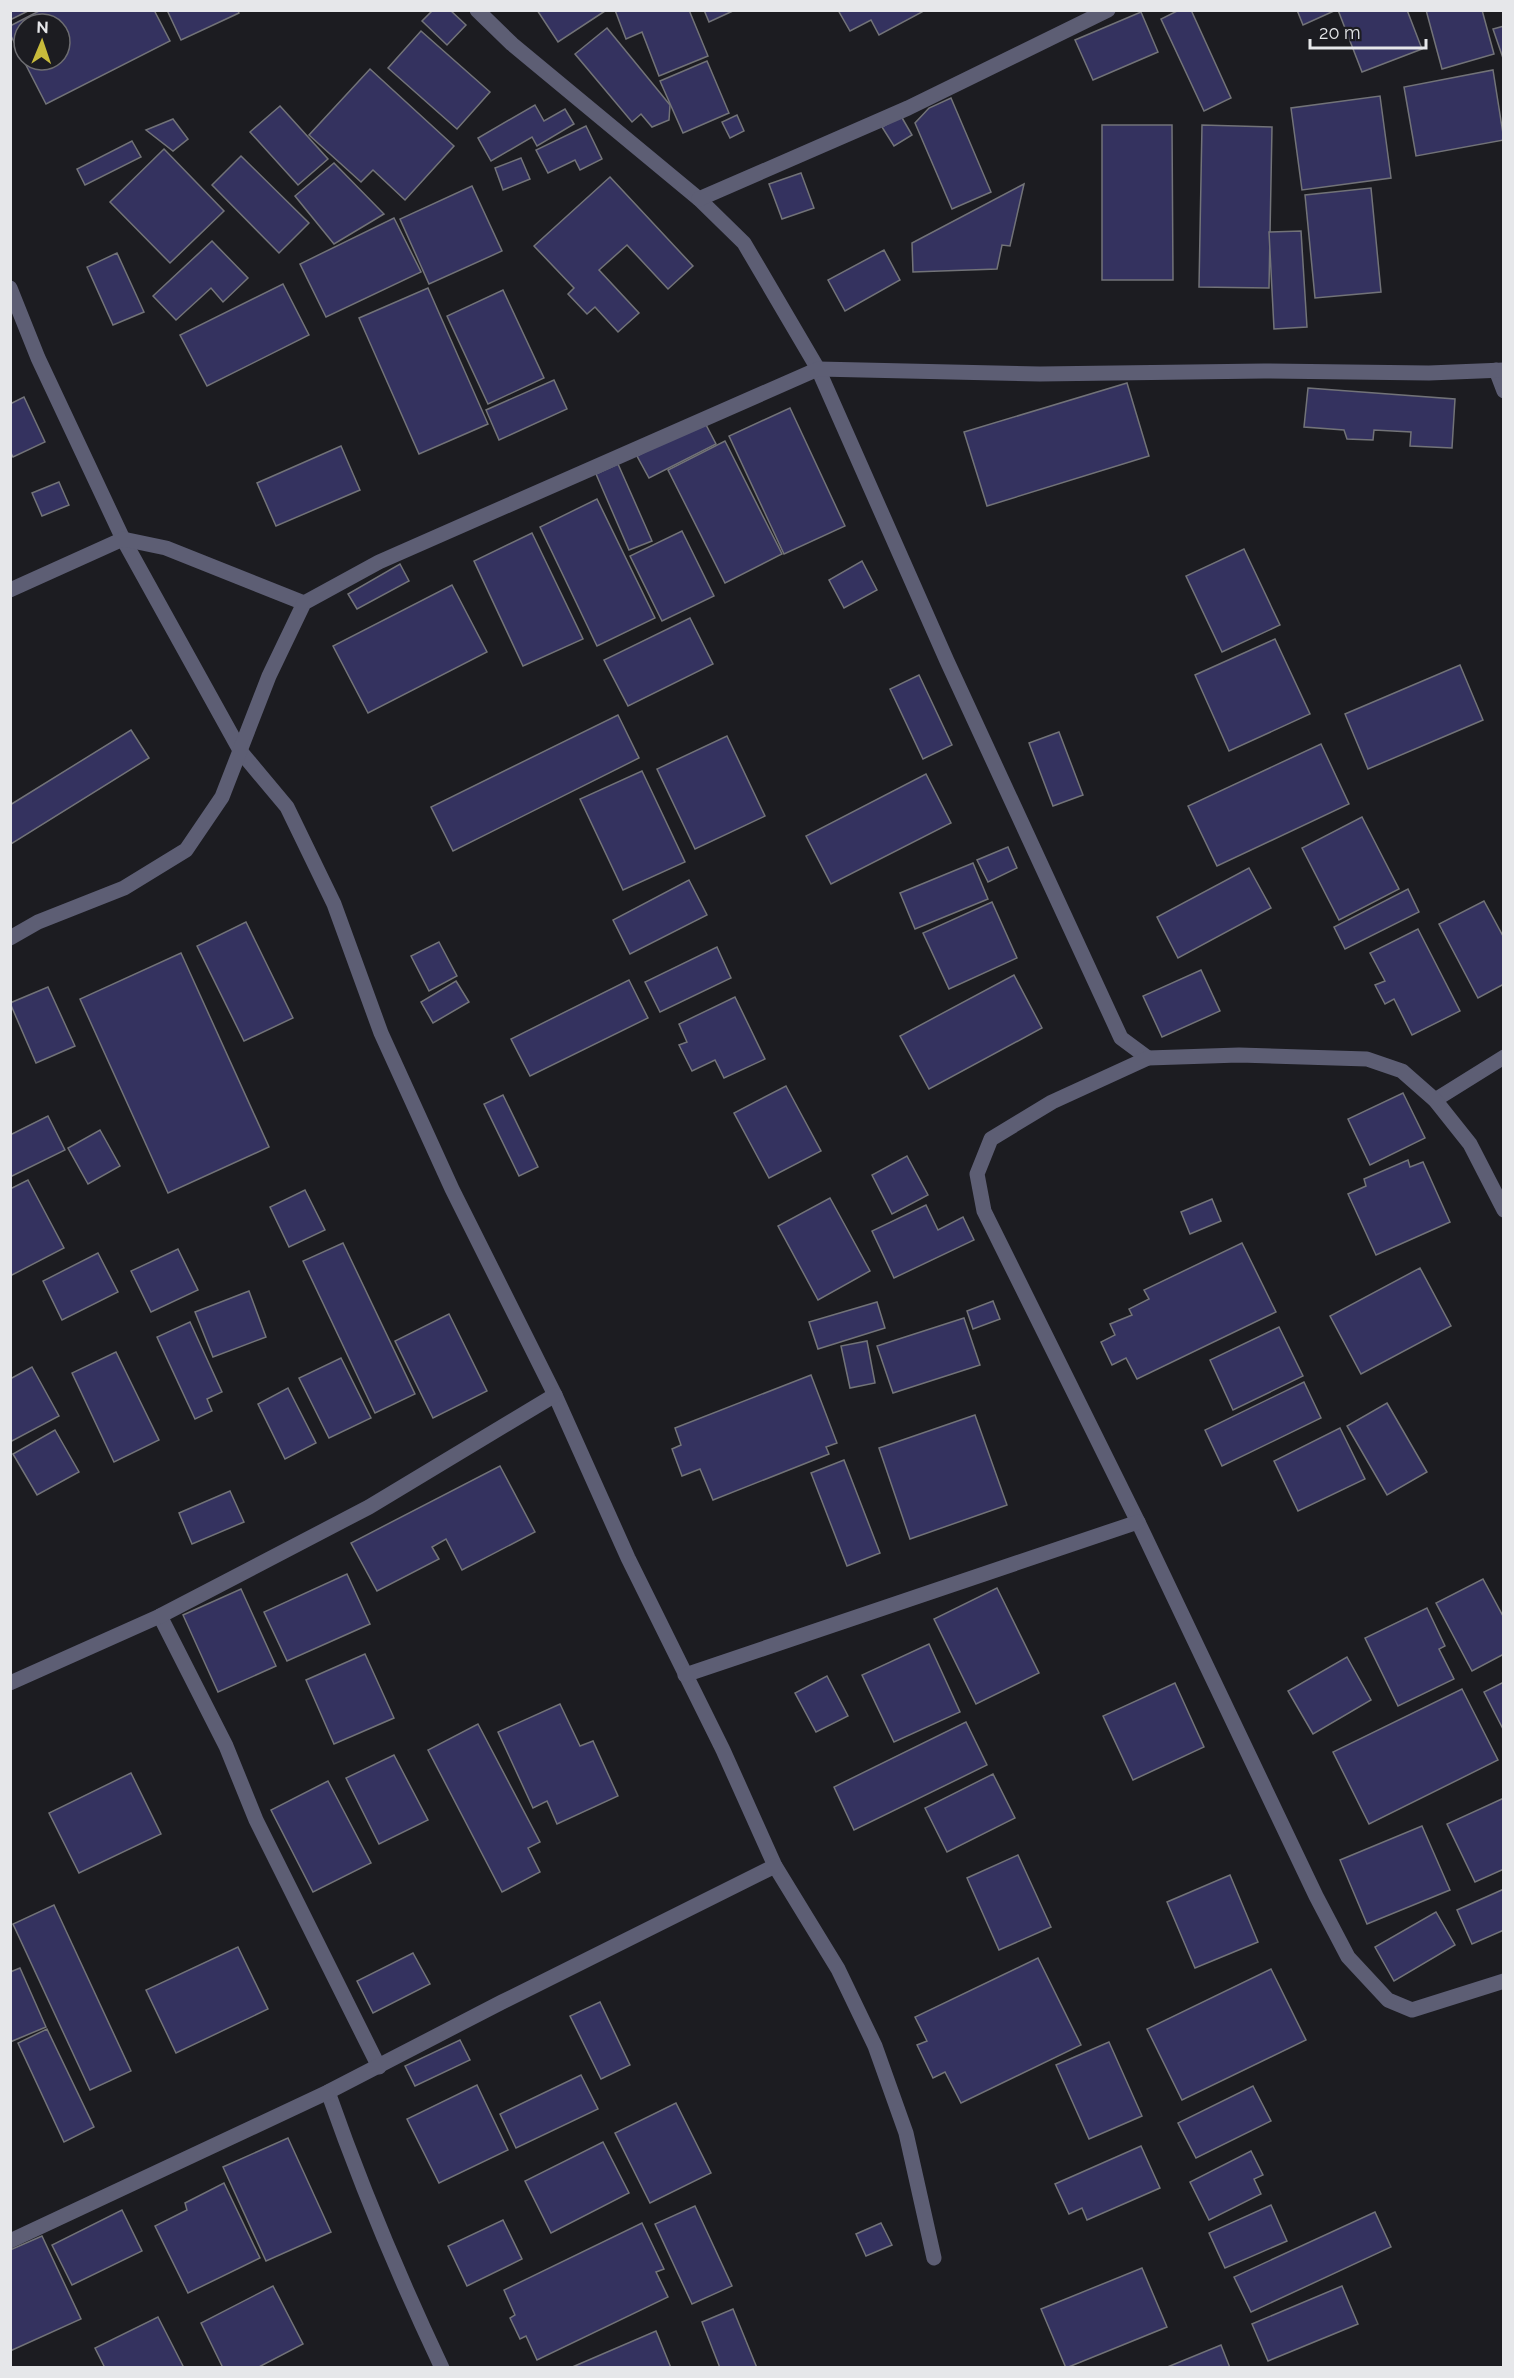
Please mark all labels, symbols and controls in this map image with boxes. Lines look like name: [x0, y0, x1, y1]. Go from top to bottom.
north arrow: [12, 12, 72, 72]
scale bar: [1310, 12, 1426, 50]
text: N: [36, 18, 49, 37]
text: 20 m: [1319, 22, 1361, 43]

